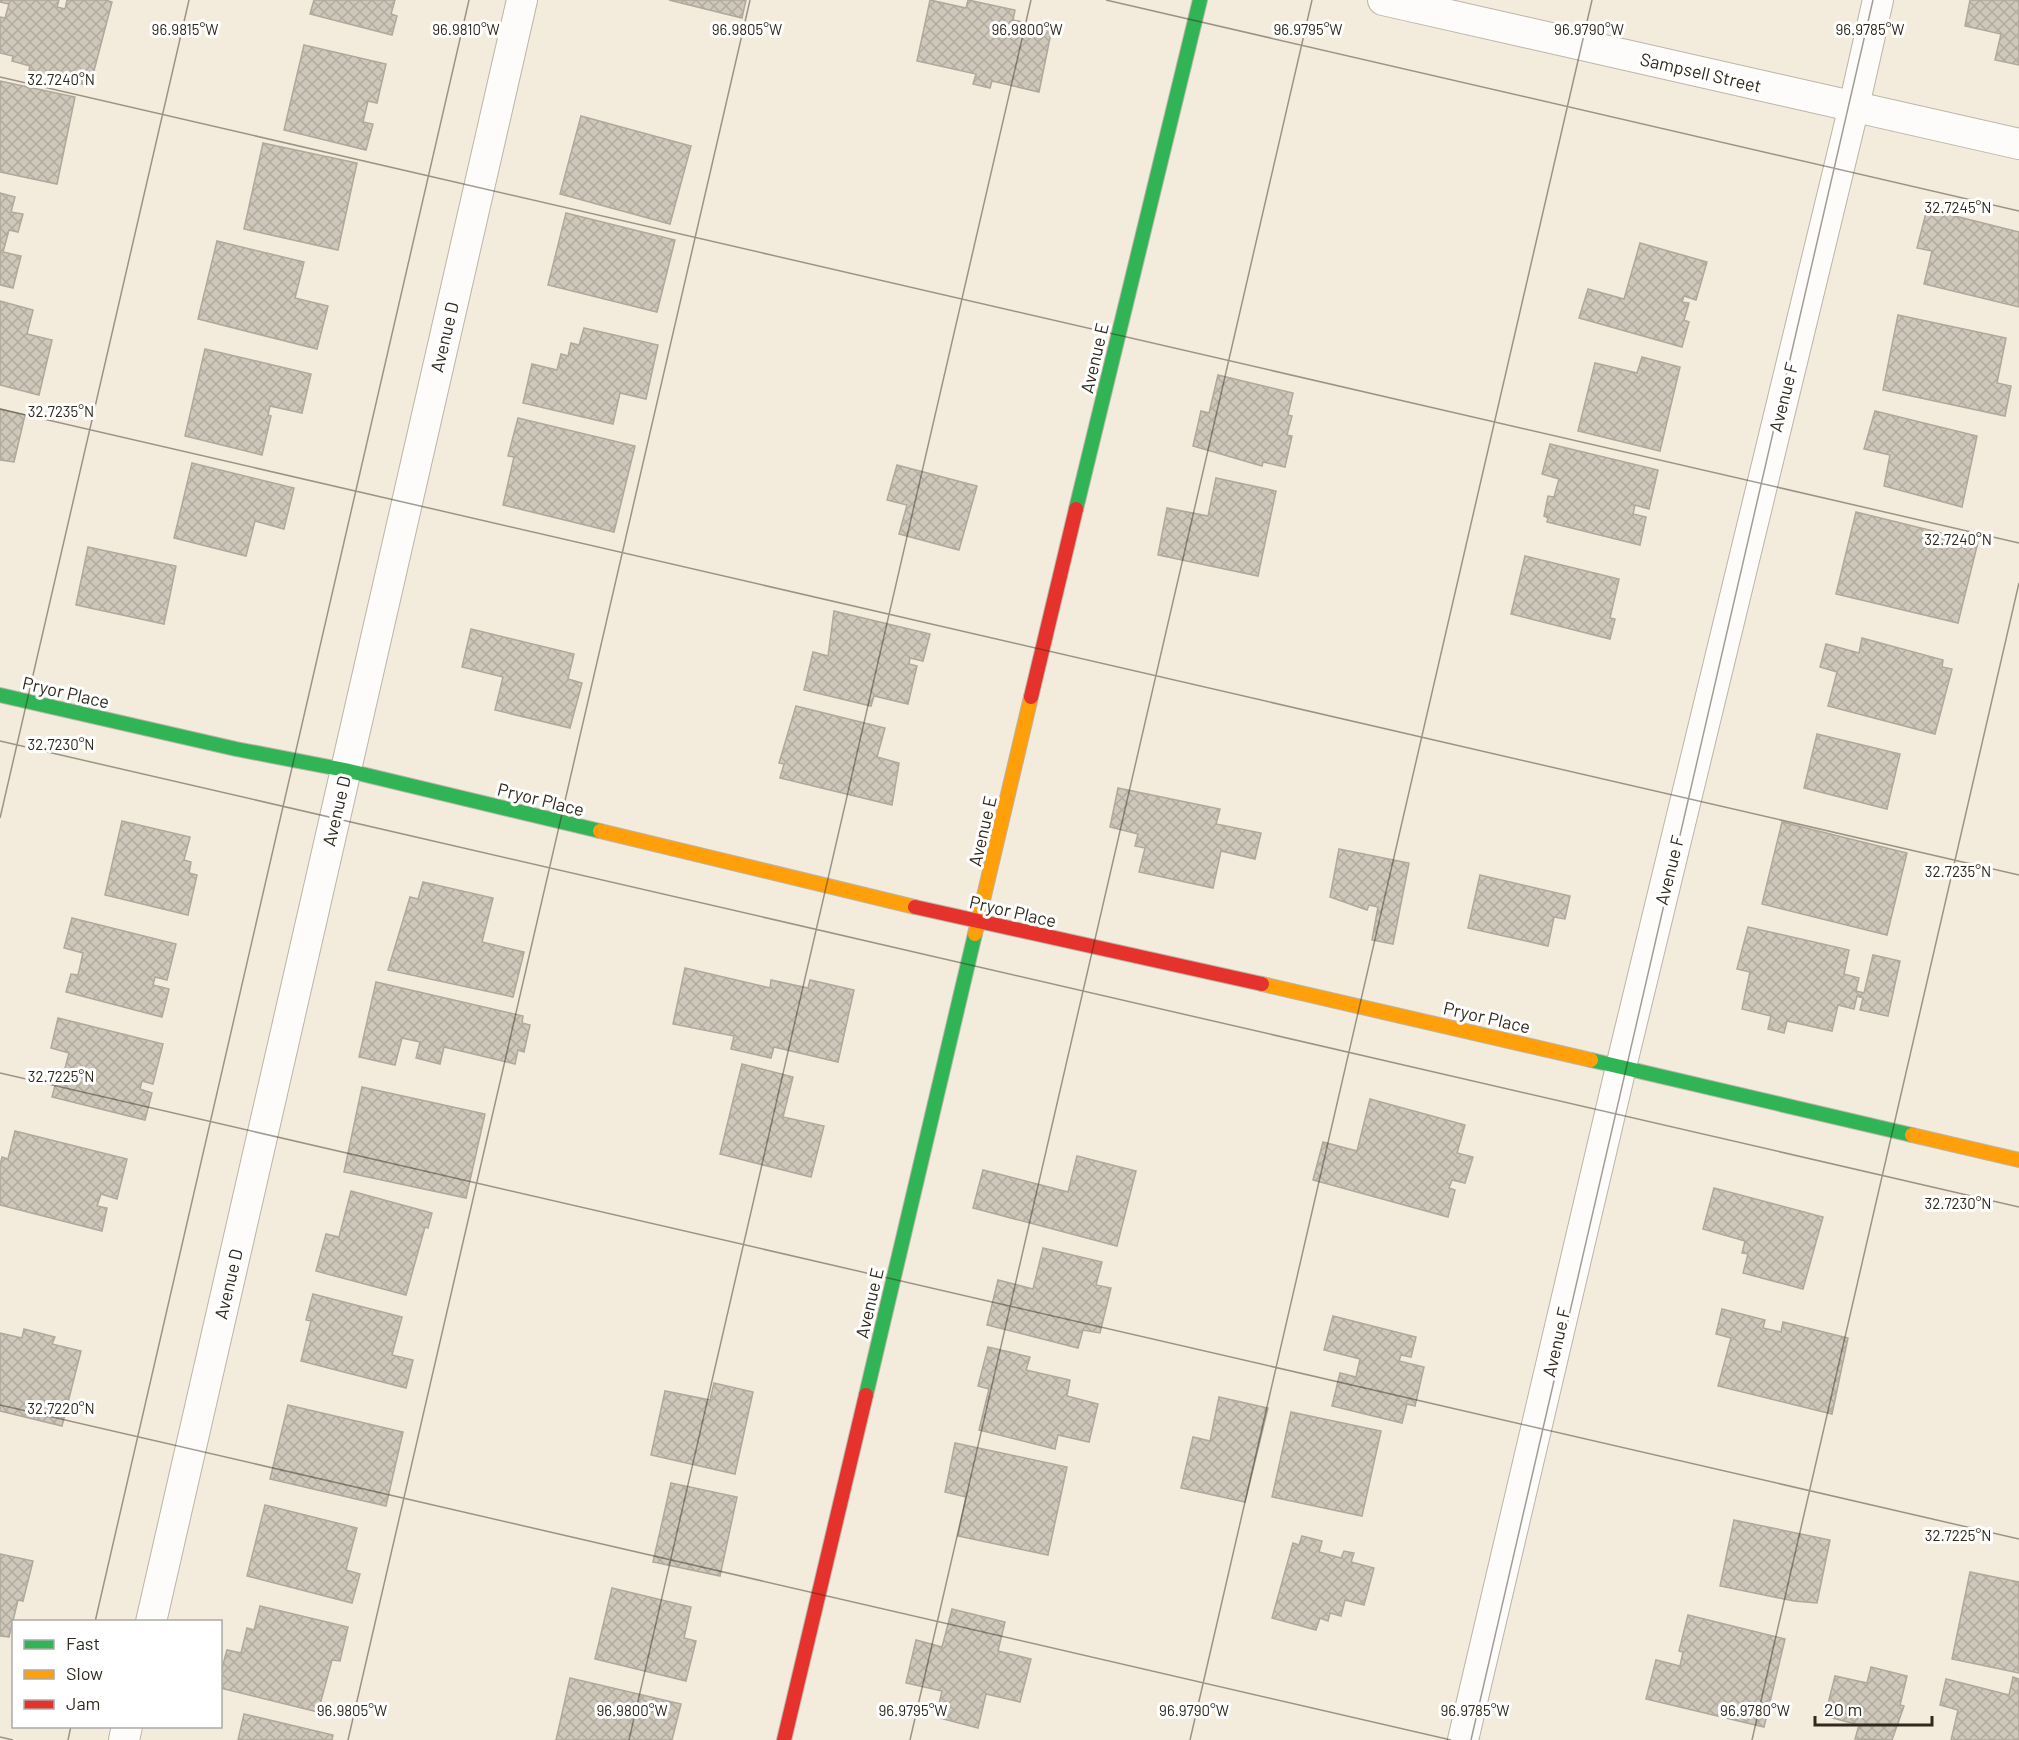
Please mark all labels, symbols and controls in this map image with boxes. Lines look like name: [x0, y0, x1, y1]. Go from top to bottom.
text: 96.9815°W: [152, 20, 218, 38]
text: 96.9810°W: [432, 20, 500, 38]
text: 96.9805°W: [712, 20, 782, 38]
text: 96.9800°W: [991, 20, 1063, 38]
text: 96.9795°W: [1273, 20, 1343, 38]
text: 96.9790°W: [1554, 20, 1624, 38]
text: 96.9785°W: [1835, 20, 1905, 38]
street label: Sampsell Street: [1638, 47, 1764, 97]
text: 32.7240°N: [27, 70, 95, 88]
text: 32.7245°N: [1925, 198, 1991, 216]
street label: Avenue D: [425, 299, 463, 375]
street label: Avenue E: [1075, 321, 1113, 395]
street label: Avenue F: [1764, 360, 1802, 434]
text: 32.7235°N: [28, 402, 94, 420]
text: 32.7240°N: [1924, 530, 1992, 548]
street label: Pryor Place: [20, 671, 112, 713]
text: 32.7230°N: [27, 735, 95, 753]
street label: Avenue D: [317, 773, 355, 849]
street label: Pryor Place: [495, 778, 587, 820]
street label: Avenue E: [963, 794, 1001, 868]
street label: Avenue F: [1650, 833, 1688, 907]
text: 32.7235°N: [1925, 862, 1991, 880]
street label: Pryor Place: [967, 890, 1059, 932]
street label: Pryor Place: [1441, 996, 1533, 1038]
text: 32.7225°N: [28, 1067, 94, 1085]
text: 32.7230°N: [1924, 1194, 1992, 1212]
street label: Avenue D: [209, 1246, 247, 1322]
street label: Avenue E: [850, 1266, 888, 1340]
street label: Avenue F: [1537, 1305, 1575, 1379]
text: 32.7220°N: [27, 1399, 95, 1417]
text: 32.7225°N: [1925, 1526, 1991, 1544]
legend: [12, 1620, 222, 1728]
text: Fast: [66, 1632, 100, 1654]
text: Slow: [66, 1662, 103, 1684]
scale bar: [1815, 1689, 1932, 1727]
text: Jam: [66, 1692, 100, 1714]
text: 20 m: [1824, 1698, 1862, 1720]
text: 96.9805°W: [317, 1701, 387, 1719]
text: 96.9800°W: [596, 1701, 668, 1719]
text: 96.9795°W: [878, 1701, 948, 1719]
text: 96.9790°W: [1159, 1701, 1229, 1719]
text: 96.9785°W: [1440, 1701, 1510, 1719]
text: 96.9780°W: [1720, 1701, 1790, 1719]

